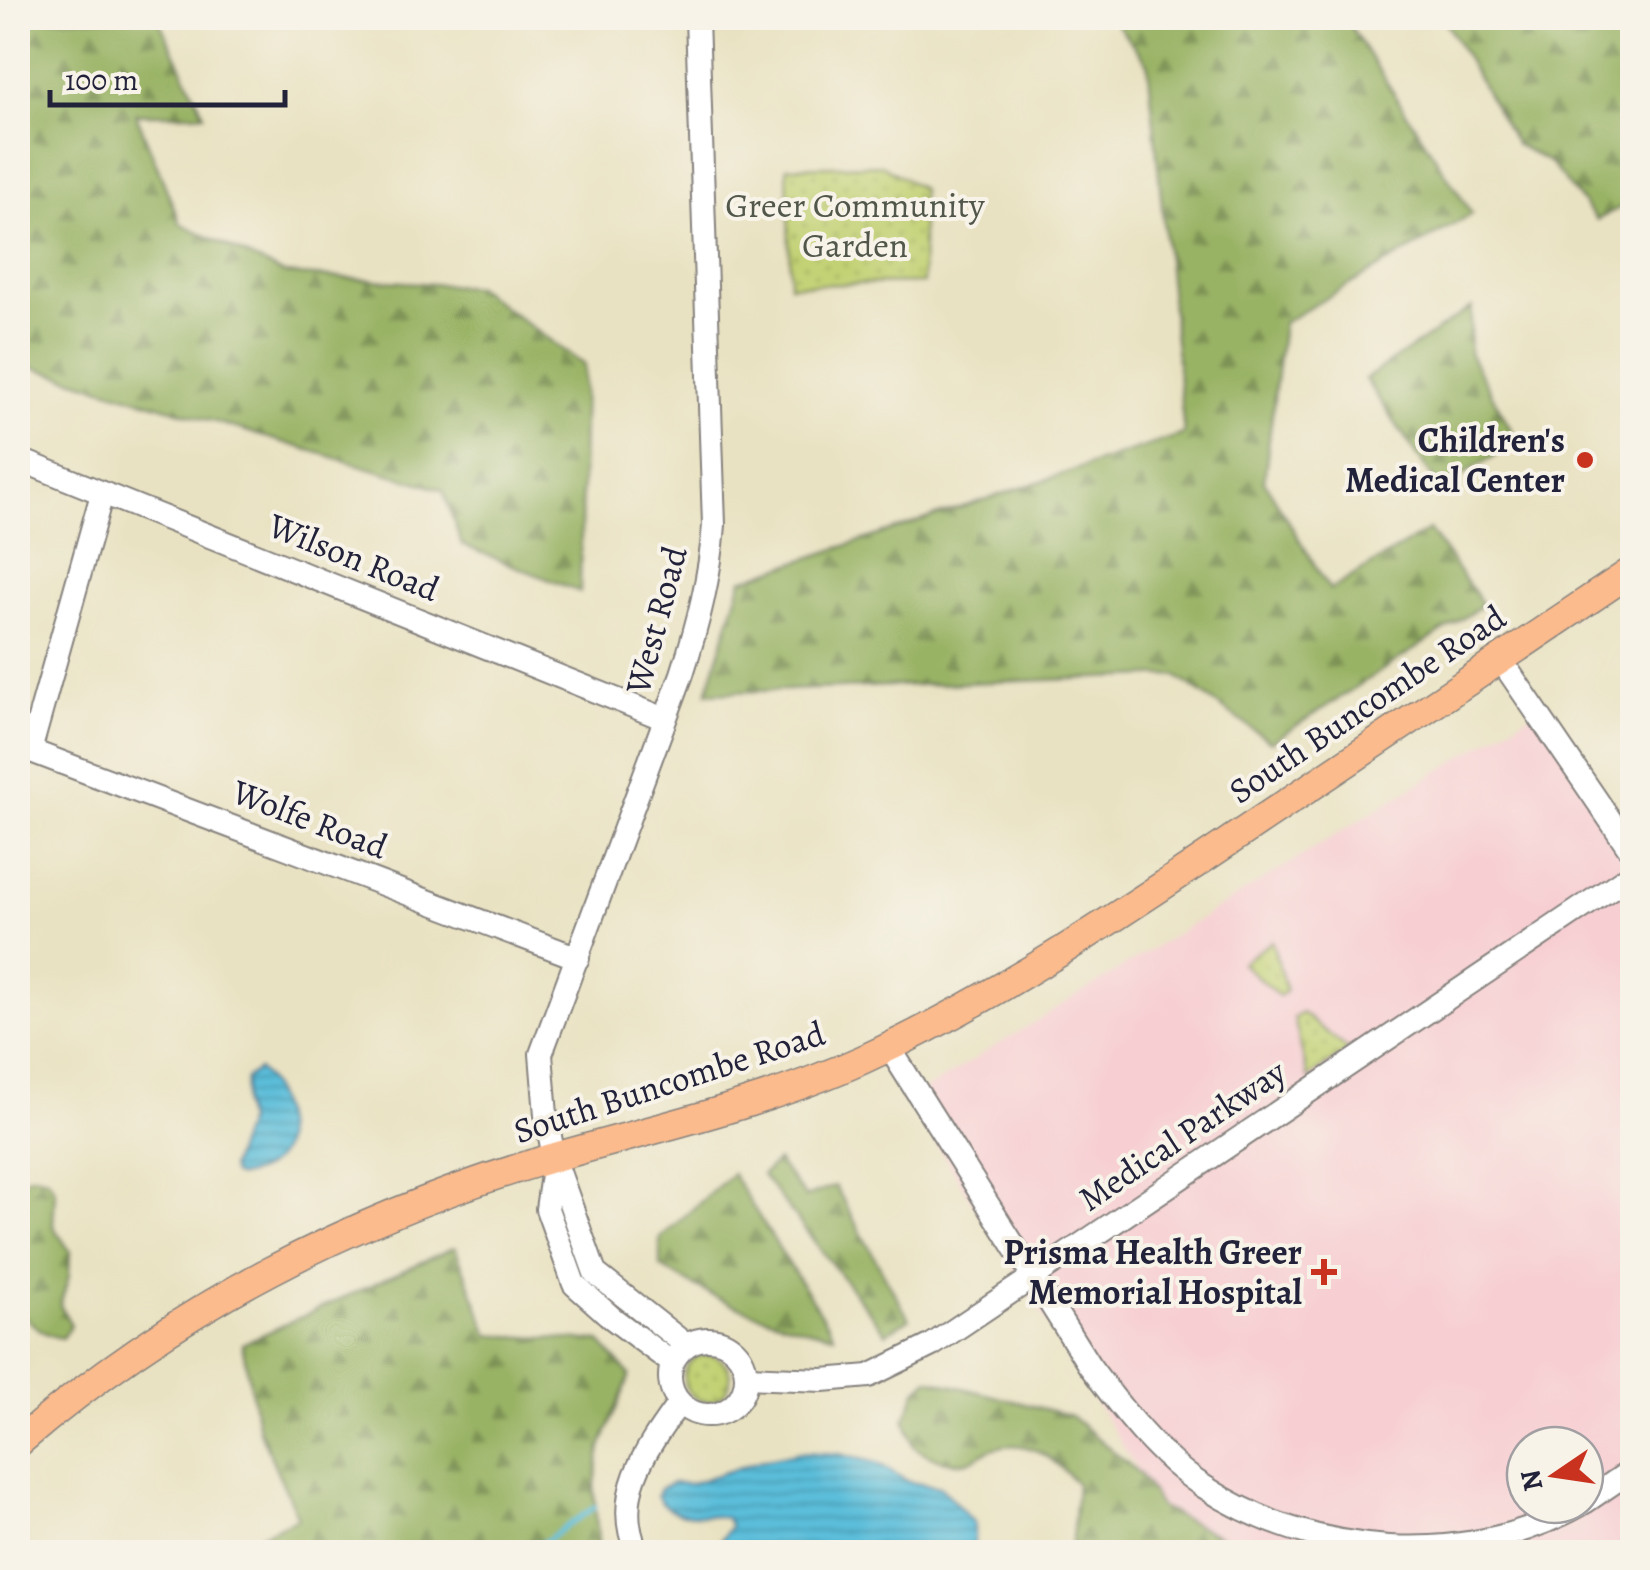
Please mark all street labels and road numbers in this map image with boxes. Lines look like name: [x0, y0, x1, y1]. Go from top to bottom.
street label: Wilson Road: [261, 501, 447, 613]
street label: West Road: [613, 541, 699, 700]
street label: South Buncombe Road: [1219, 593, 1515, 815]
street label: Wolfe Road: [225, 767, 395, 871]
street label: South Buncombe Road: [507, 1009, 831, 1155]
street label: Medical Parkway: [1069, 1048, 1295, 1222]

